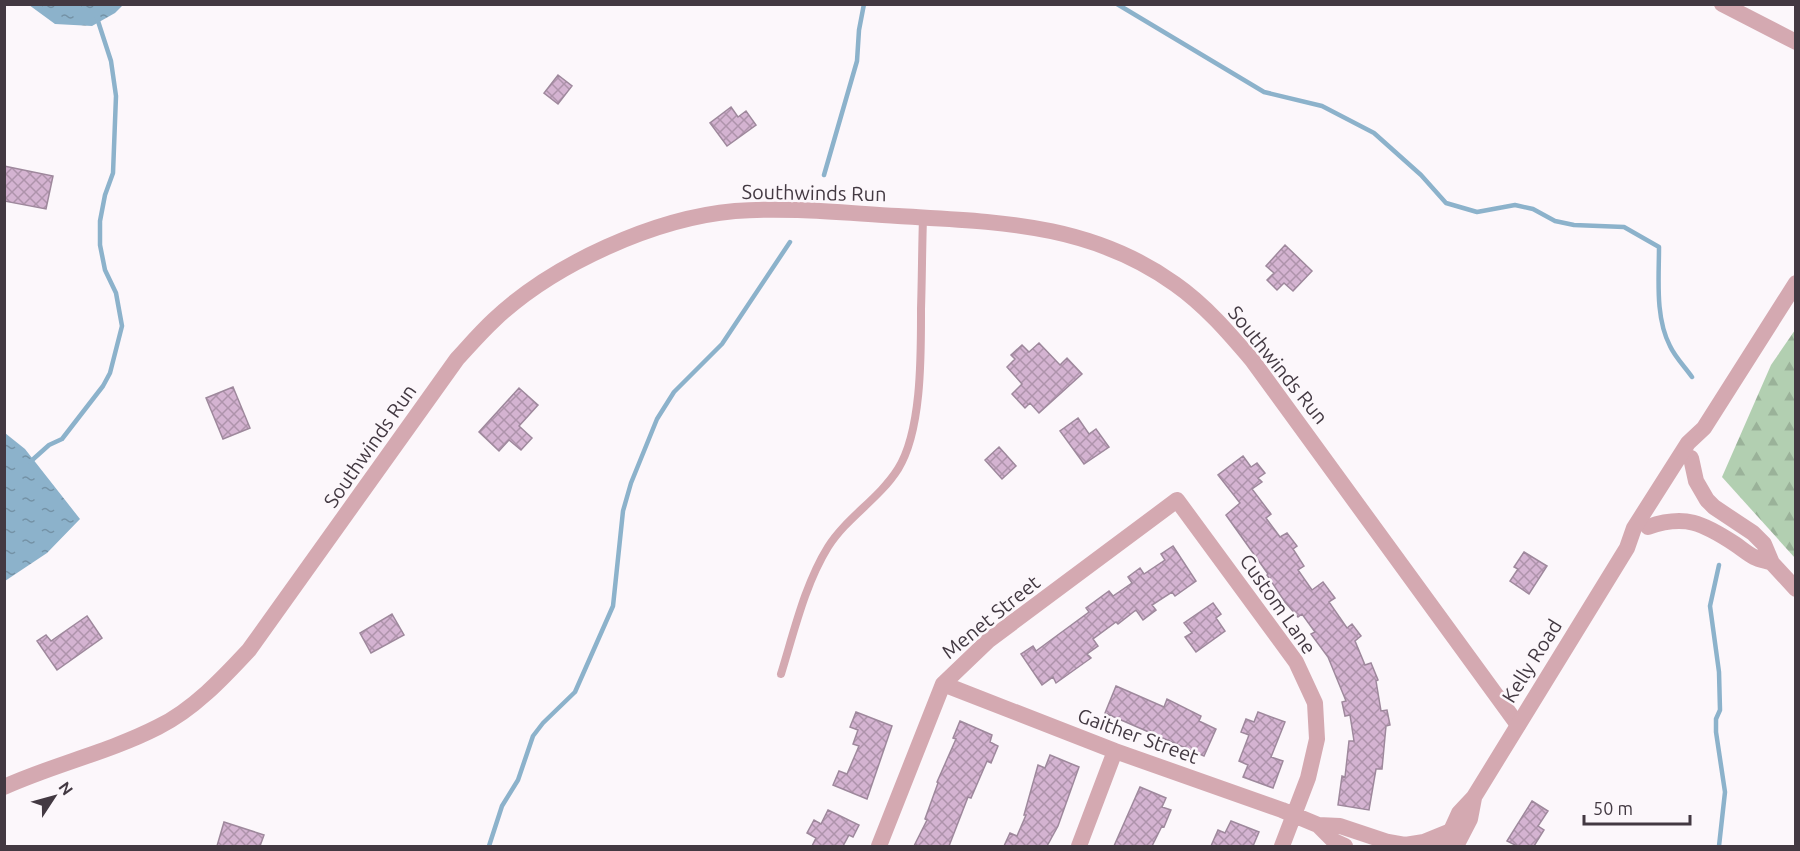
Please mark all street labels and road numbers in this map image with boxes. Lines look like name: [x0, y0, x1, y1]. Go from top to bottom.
street label: Southwinds Run: [741, 180, 887, 205]
street label: Southwinds Run: [1224, 301, 1333, 428]
street label: Southwinds Run: [319, 380, 421, 512]
street label: Custom Lane: [1236, 549, 1321, 658]
street label: Menet Street: [937, 570, 1044, 663]
street label: Kelly Road: [1497, 615, 1566, 707]
street label: Gaither Street: [1075, 703, 1202, 768]

